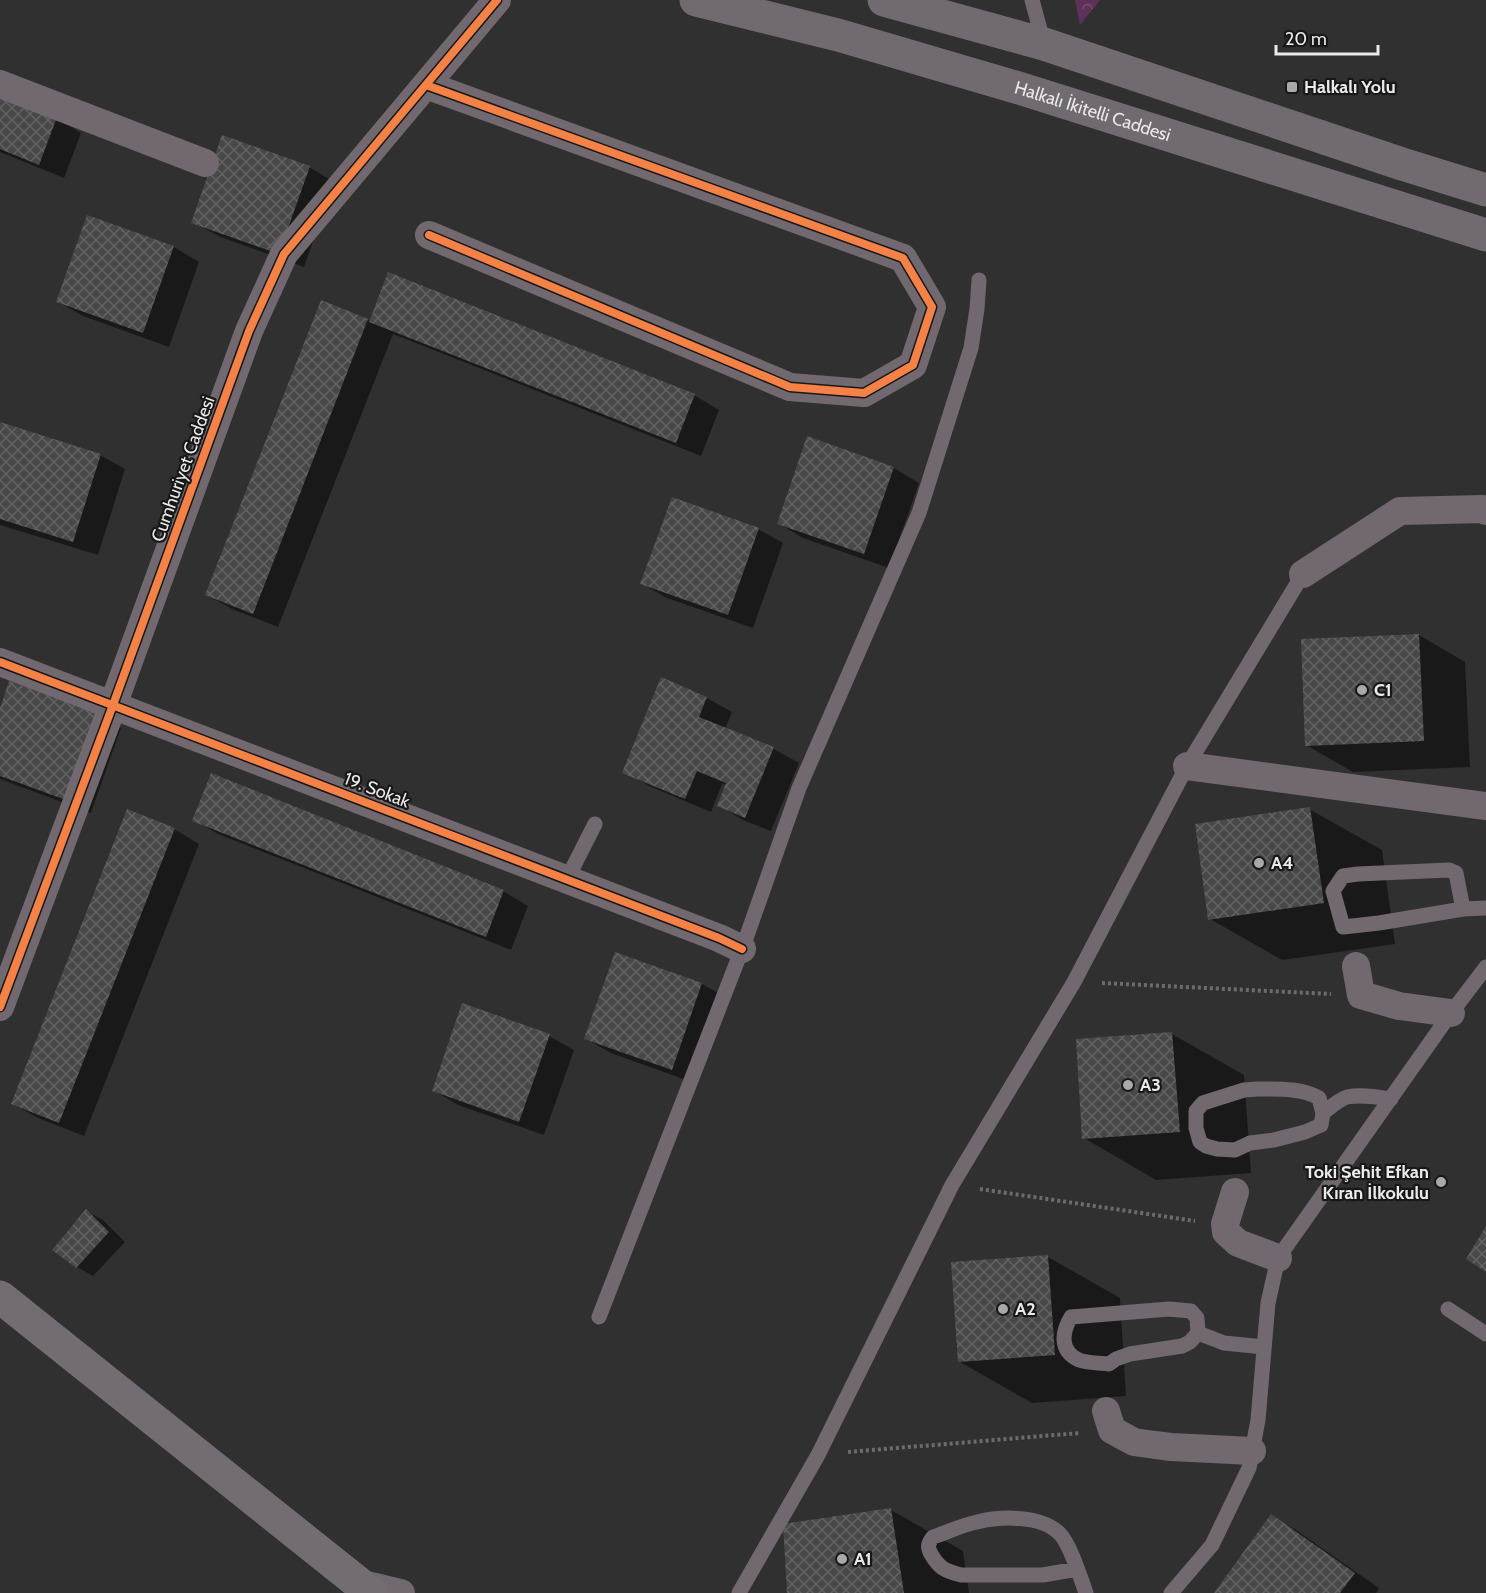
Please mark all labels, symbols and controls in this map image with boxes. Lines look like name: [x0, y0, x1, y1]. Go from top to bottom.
scale bar: [1276, 18, 1378, 56]
text: 20 m: [1285, 28, 1327, 50]
street label: Halkalı İkitelli Caddesi: [1012, 76, 1173, 146]
place label: Halkalı Yolu: [1304, 76, 1396, 98]
marker: Halkalı Yolu: [1285, 80, 1299, 94]
street label: Cumhuriyet Caddesi: [146, 393, 220, 545]
place label: C1: [1374, 679, 1392, 701]
marker: C1: [1355, 683, 1369, 697]
street label: 19. Sokak: [341, 767, 414, 813]
place label: A4: [1271, 852, 1293, 874]
marker: A4: [1252, 856, 1266, 870]
place label: A3: [1140, 1074, 1161, 1096]
marker: A3: [1121, 1078, 1135, 1092]
place label: Toki Şehit Efkan Kıran İlkokulu: [1305, 1161, 1429, 1204]
marker: Toki Şehit Efkan Kıran İlkokulu: [1434, 1175, 1448, 1189]
place label: A2: [1015, 1298, 1036, 1320]
marker: A2: [996, 1302, 1010, 1316]
place label: A1: [854, 1548, 872, 1570]
marker: A1: [835, 1552, 849, 1566]

